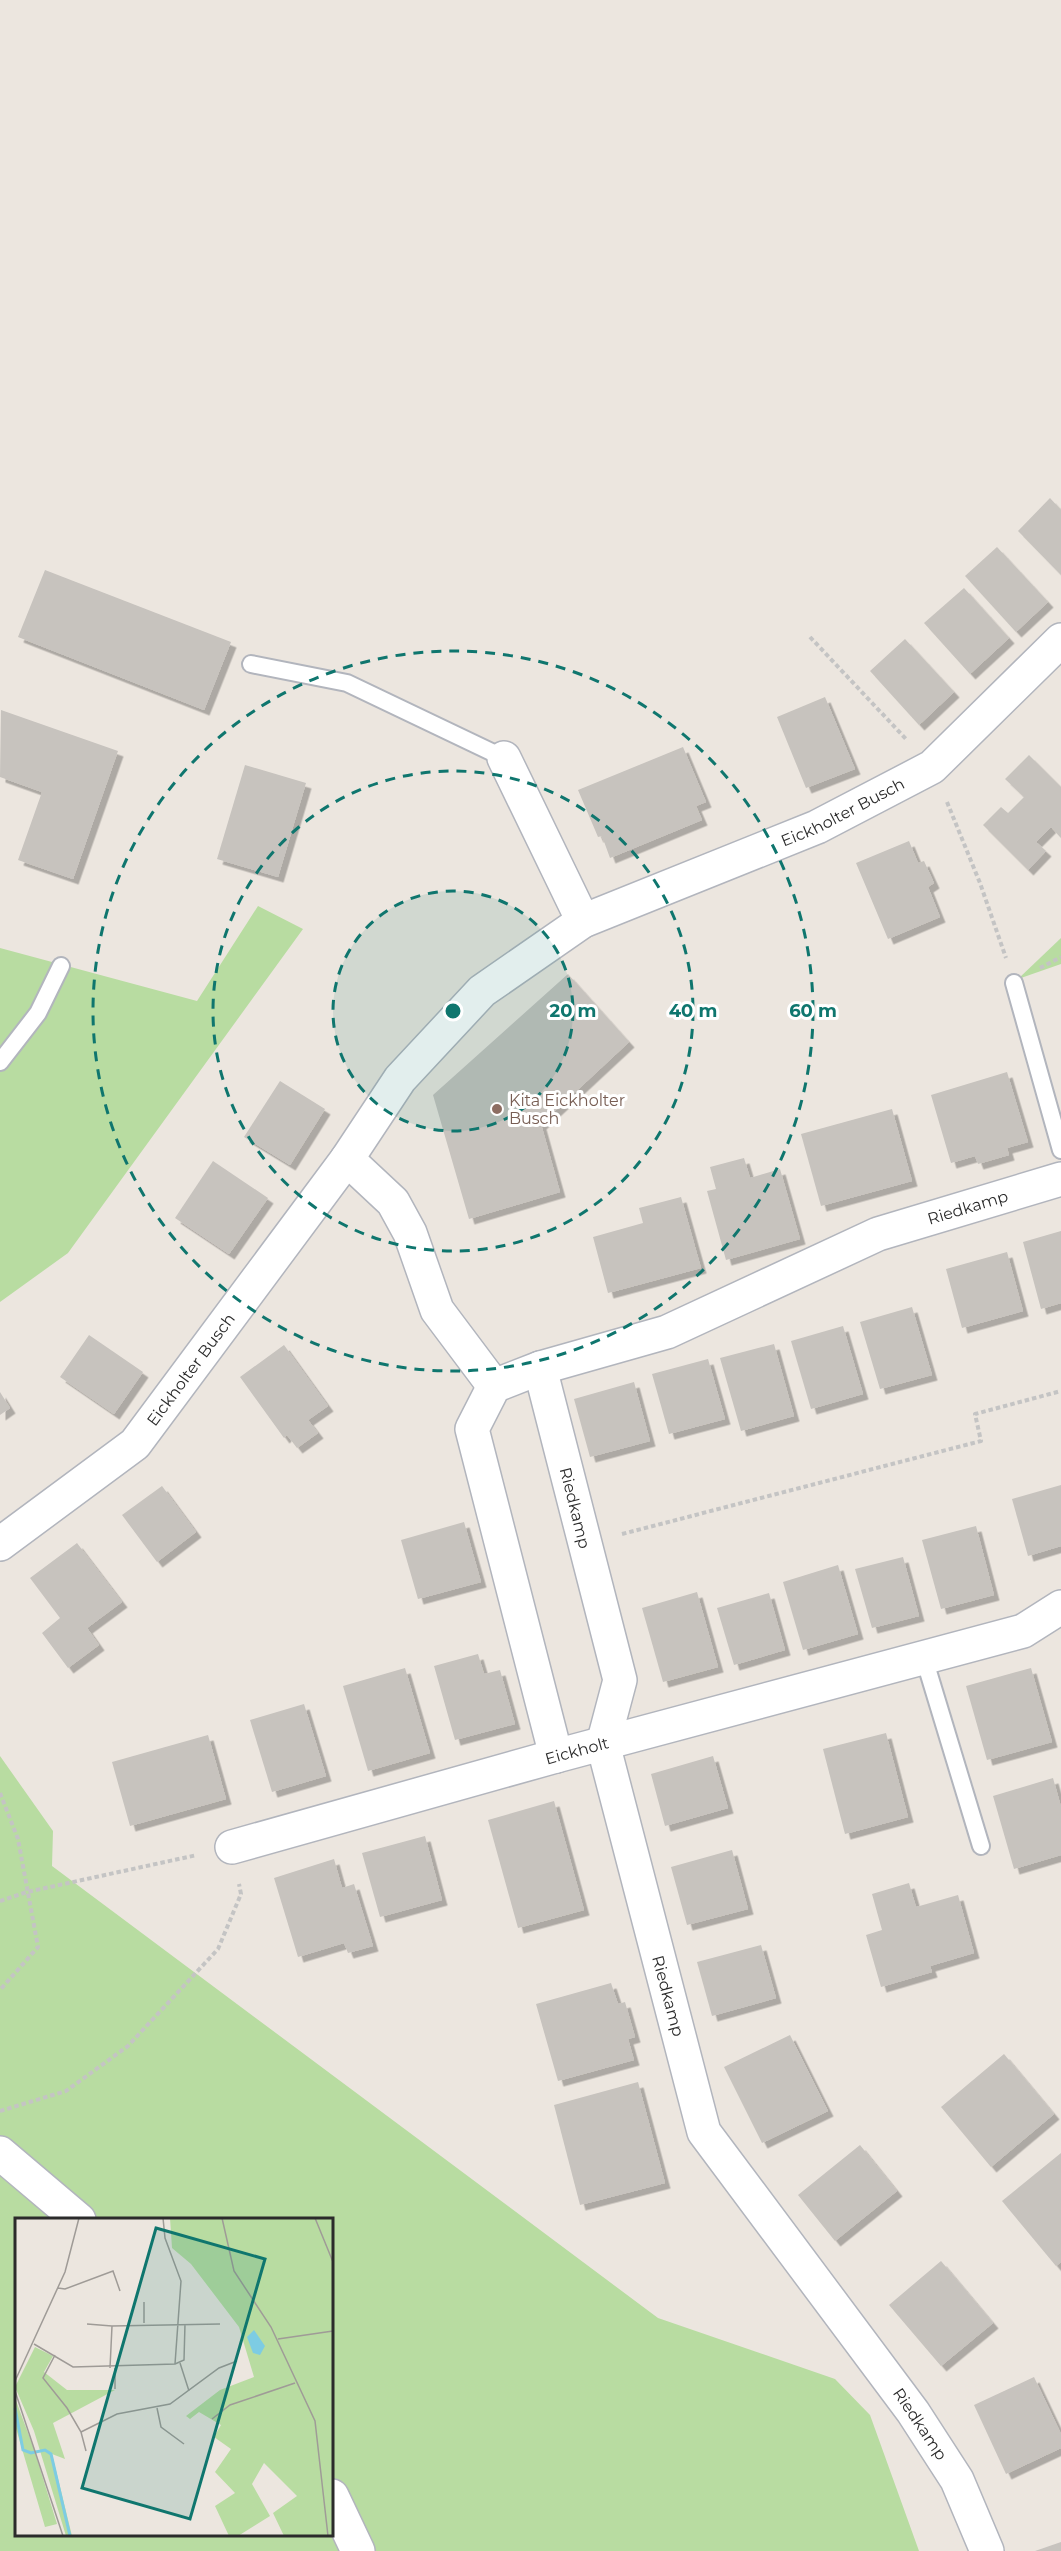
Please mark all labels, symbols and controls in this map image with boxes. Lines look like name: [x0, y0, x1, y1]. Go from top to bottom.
street label: Eickholter Busch: [778, 774, 908, 850]
text: 20 m: [550, 1000, 596, 1022]
text: 40 m: [669, 1000, 717, 1022]
text: 60 m: [789, 1000, 837, 1022]
centre of rings: [443, 1001, 463, 1021]
place label: Kita Eickholter Busch: [509, 1091, 625, 1128]
marker: Kita Eickholter Busch: [490, 1102, 504, 1116]
street label: Riedkamp: [925, 1186, 1010, 1228]
street label: Eickholter Busch: [142, 1309, 239, 1429]
street label: Riedkamp: [556, 1465, 594, 1551]
street label: Eickholt: [543, 1733, 611, 1768]
street label: Riedkamp: [648, 1953, 688, 2039]
inset map: [15, 2218, 333, 2536]
street label: Riedkamp: [889, 2384, 951, 2464]

